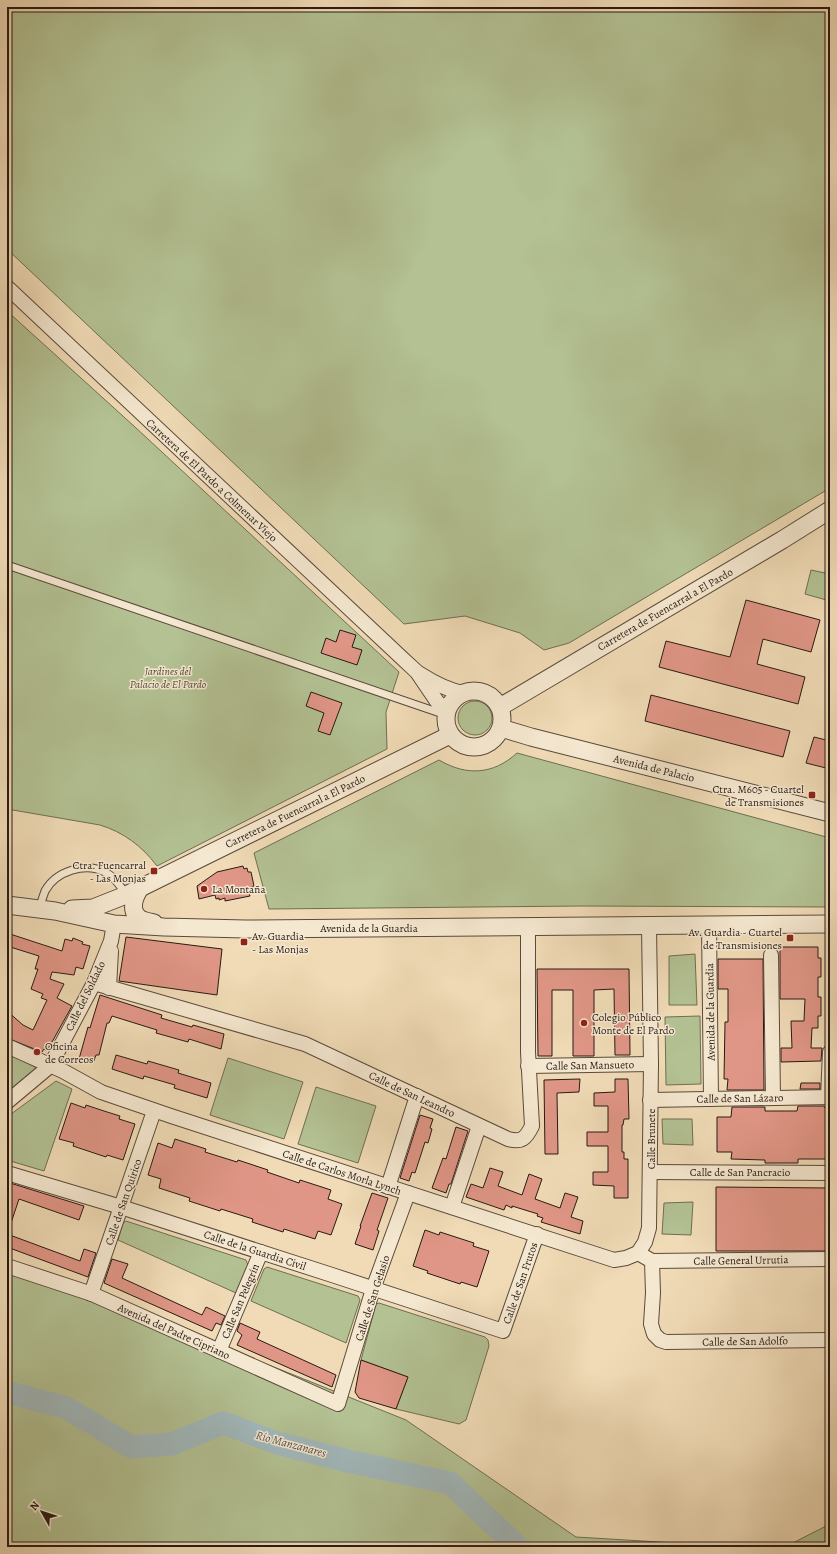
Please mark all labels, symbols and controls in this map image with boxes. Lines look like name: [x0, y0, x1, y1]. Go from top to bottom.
street label: Carretera de El Pardo a Colmenar Viejo: [143, 415, 281, 546]
street label: Carretera de Fuencarral a El Pardo: [595, 564, 736, 654]
park label: Jardines del Palacio de El Pardo: [130, 664, 207, 692]
street label: Avenida de Palacio: [611, 751, 697, 786]
street label: Carretera de Fuencarral a El Pardo: [223, 771, 368, 852]
place label: Ctra. M605 - Cuartel de Transmisiones: [712, 782, 804, 810]
marker: Ctra. M605 - Cuartel de Transmisiones: [807, 790, 817, 800]
place label: Ctra. Fuencarral - Las Monjas: [73, 858, 146, 886]
marker: Ctra. Fuencarral - Las Monjas: [149, 866, 159, 876]
place label: La Montaña: [212, 882, 266, 897]
marker: La Montaña: [199, 884, 209, 894]
street label: Avenida de la Guardia: [319, 921, 419, 936]
place label: Av. Guardia - Cuartel de Transmisiones: [687, 925, 782, 953]
place label: Av. Guardia - Las Monjas: [251, 929, 308, 957]
marker: Av. Guardia - Cuartel de Transmisiones: [785, 933, 795, 943]
marker: Av. Guardia - Las Monjas: [239, 937, 249, 947]
street label: Calle del Soldado: [62, 958, 109, 1034]
street label: Avenida de la Guardia: [702, 962, 719, 1062]
place label: Colegio Público Monte de El Pardo: [592, 1010, 675, 1038]
marker: Colegio Público Monte de El Pardo: [579, 1018, 589, 1028]
place label: Oficina de Correos: [45, 1039, 93, 1067]
marker: Oficina de Correos: [32, 1047, 42, 1057]
street label: Calle San Mansueto: [546, 1057, 635, 1074]
street label: Calle de San Leandro: [366, 1068, 458, 1121]
street label: Calle de San Lázaro: [696, 1090, 784, 1107]
street label: Calle Brunete: [644, 1109, 659, 1169]
street label: Calle de Carlos Morla Lynch: [280, 1146, 403, 1199]
street label: Calle de San Quirico: [102, 1156, 145, 1247]
street label: Calle de San Pancracio: [690, 1165, 791, 1180]
street label: Calle de la Guardia Civil: [202, 1227, 308, 1274]
street label: Calle de San Frutos: [499, 1240, 541, 1326]
street label: Calle General Urrutia: [693, 1252, 790, 1269]
street label: Calle de San Gelasio: [352, 1253, 394, 1343]
street label: Calle San Pelegrín: [218, 1261, 263, 1341]
street label: Avenida del Padre Cipriano: [114, 1299, 233, 1363]
street label: Calle de San Adolfo: [702, 1333, 788, 1350]
water label: Río Manzanares: [254, 1427, 328, 1461]
north arrow: [22, 1492, 62, 1532]
text: N: [26, 1498, 43, 1514]

